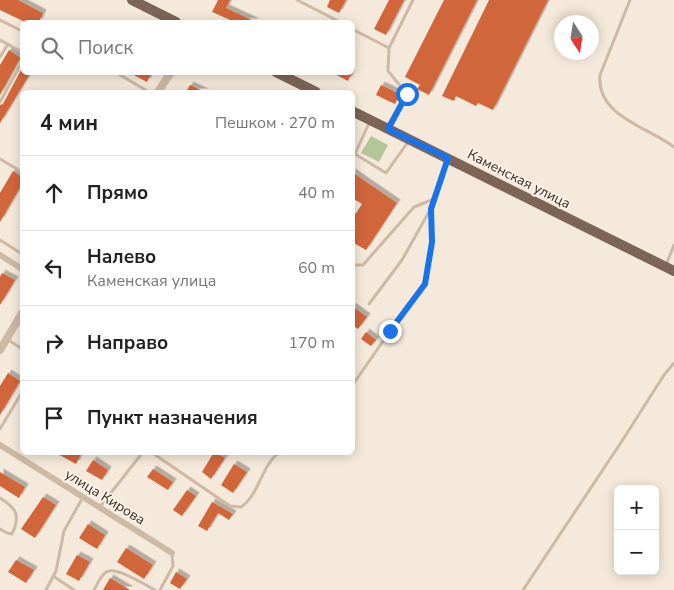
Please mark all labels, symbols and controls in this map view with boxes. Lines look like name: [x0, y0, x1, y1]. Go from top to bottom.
north arrow: [554, 15, 599, 60]
search box: [20, 20, 355, 75]
icon: search: [38, 34, 66, 62]
text: Поиск: [78, 35, 133, 61]
route start: [396, 83, 419, 106]
text: 4 мин: [40, 109, 98, 137]
text: Пешком · 270 m: [215, 112, 335, 134]
street label: Каменская улица: [464, 145, 574, 213]
icon: ahead: [40, 179, 68, 207]
text: Прямо: [87, 180, 148, 206]
text: 40 m: [298, 182, 335, 204]
text: Налево: [87, 244, 156, 270]
icon: left: [40, 254, 68, 282]
text: 60 m: [298, 257, 335, 279]
text: Каменская улица: [87, 270, 216, 292]
route end: [379, 320, 402, 343]
icon: right: [40, 329, 68, 357]
text: Направо: [87, 330, 168, 356]
text: 170 m: [288, 332, 335, 354]
icon: arrive: [40, 404, 68, 432]
text: Пункт назначения: [87, 405, 258, 431]
street label: улица Кирова: [61, 465, 149, 529]
map controls: [614, 485, 659, 575]
button: +: [614, 485, 659, 530]
button: −: [614, 530, 659, 575]

